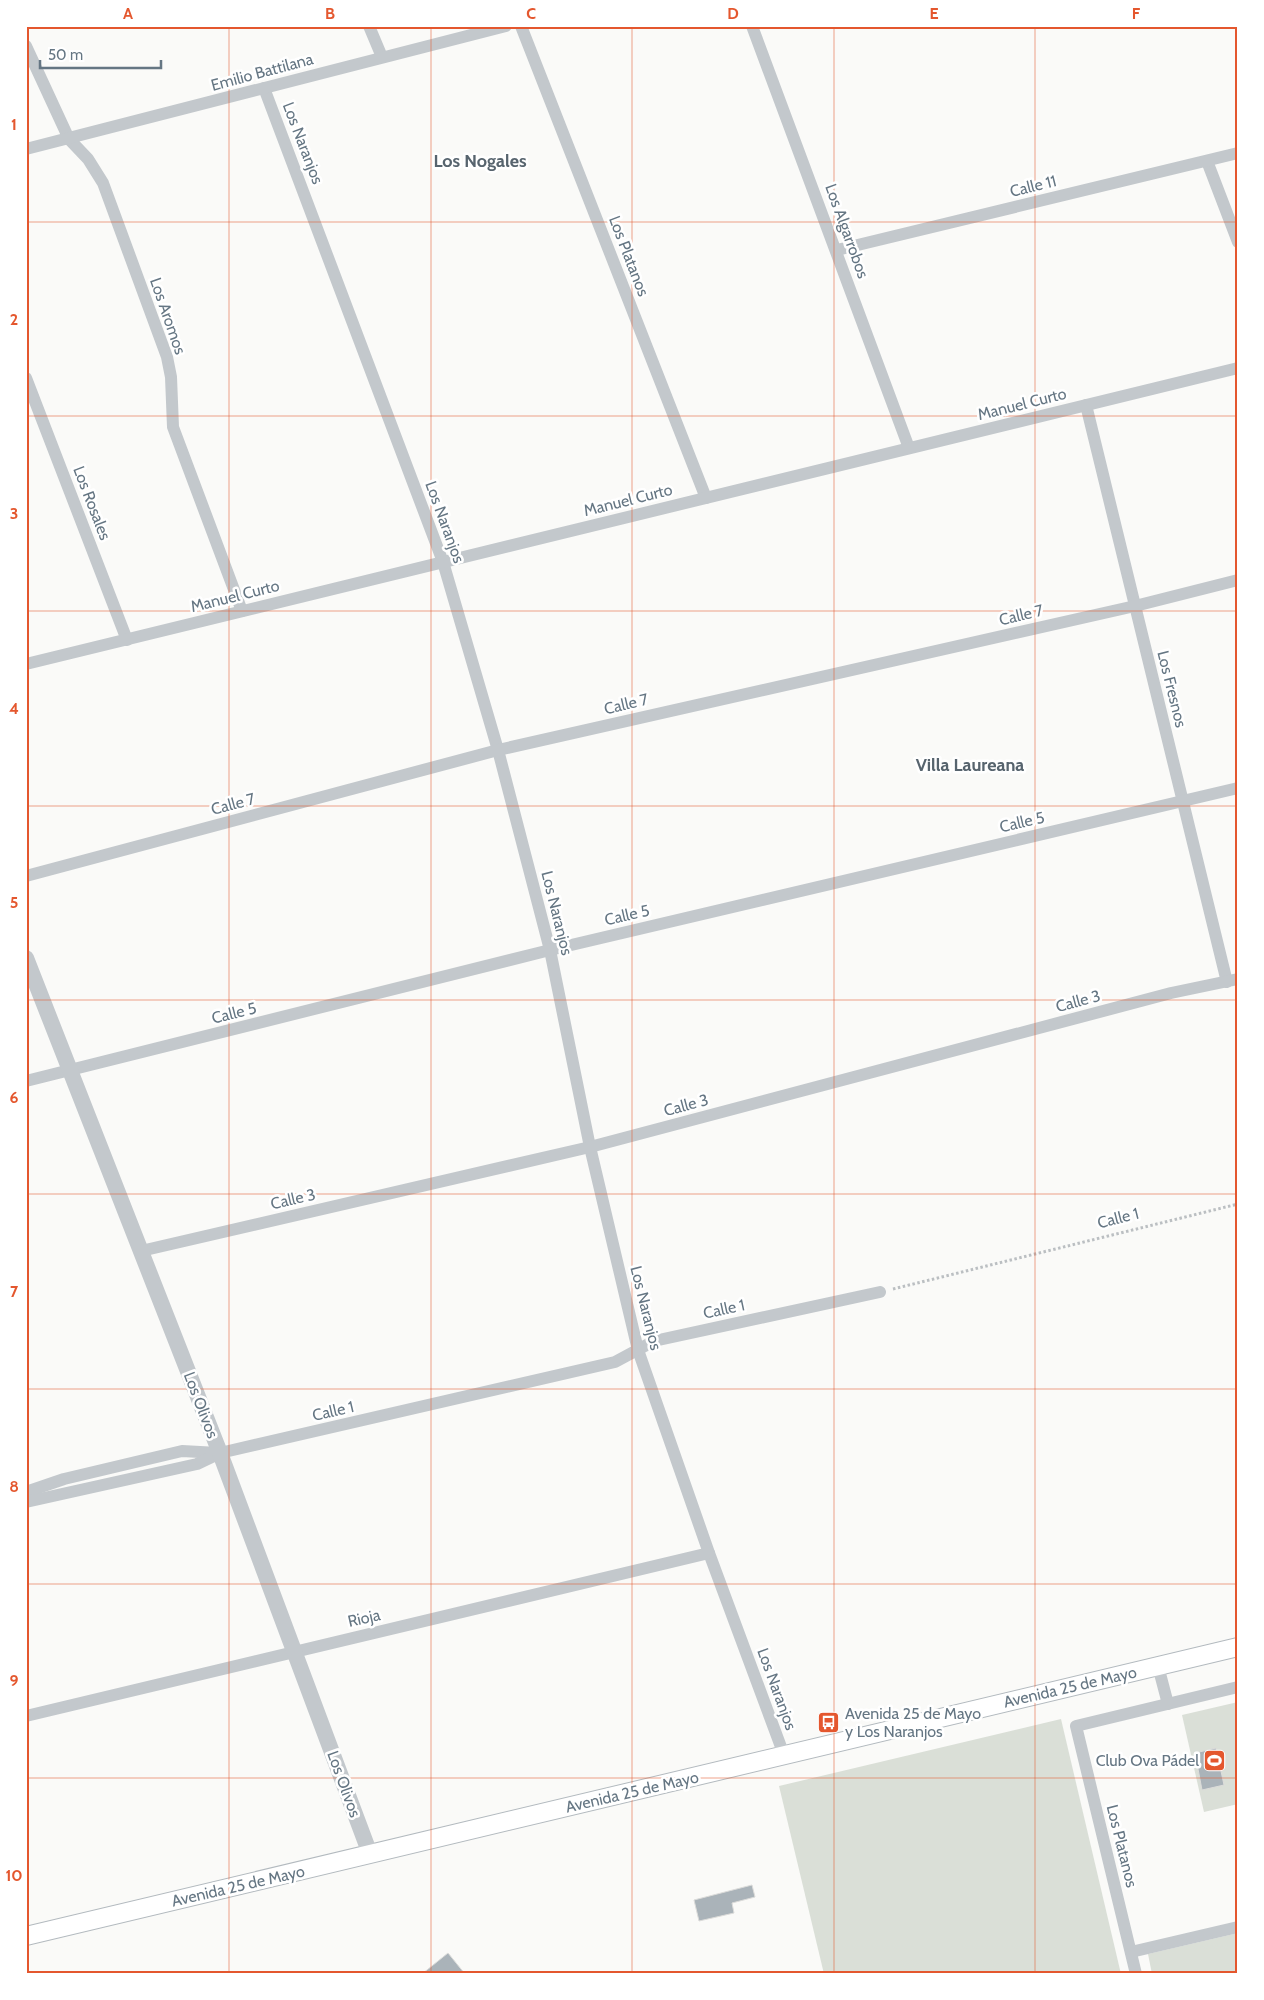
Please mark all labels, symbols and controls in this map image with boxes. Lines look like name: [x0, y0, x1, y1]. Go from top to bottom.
text: A: [123, 4, 133, 23]
text: B: [325, 4, 335, 23]
text: C: [526, 4, 536, 23]
text: D: [727, 4, 739, 23]
text: E: [929, 4, 939, 23]
text: F: [1132, 4, 1141, 23]
scale bar: [40, 38, 161, 70]
text: 50 m: [48, 46, 83, 64]
street label: Emilio Battilana: [209, 49, 315, 95]
street label: Los Naranjos: [279, 99, 327, 187]
text: 1: [11, 115, 17, 134]
district label: Los Nogales: [433, 150, 527, 172]
street label: Calle 11: [1008, 171, 1058, 201]
street label: Los Algarrobos: [821, 181, 873, 281]
street label: Los Platanos: [605, 213, 653, 299]
street label: Los Aromos: [146, 275, 190, 357]
text: 2: [10, 310, 18, 329]
street label: Manuel Curto: [976, 384, 1068, 424]
street label: Los Rosales: [69, 463, 115, 543]
street label: Los Naranjos: [421, 478, 469, 566]
street label: Manuel Curto: [582, 480, 674, 520]
text: 3: [10, 504, 18, 523]
street label: Manuel Curto: [189, 576, 281, 616]
street label: Calle 7: [997, 601, 1045, 629]
street label: Los Fresnos: [1153, 649, 1191, 730]
street label: Calle 7: [602, 690, 650, 718]
text: 4: [9, 699, 19, 718]
district label: Villa Laureana: [916, 754, 1024, 776]
street label: Calle 7: [209, 789, 257, 819]
street label: Calle 5: [998, 808, 1046, 836]
street label: Los Naranjos: [537, 869, 577, 957]
text: 5: [10, 893, 18, 912]
street label: Calle 5: [603, 901, 651, 929]
street label: Calle 3: [1054, 986, 1102, 1016]
street label: Calle 5: [210, 998, 258, 1028]
text: 6: [10, 1088, 19, 1107]
street label: Calle 3: [662, 1090, 710, 1120]
street label: Calle 3: [269, 1185, 317, 1213]
street label: Calle 1: [1095, 1204, 1141, 1232]
street label: Los Naranjos: [626, 1264, 666, 1352]
text: 7: [10, 1282, 19, 1301]
street label: Calle 1: [701, 1295, 747, 1323]
street label: Los Olivos: [180, 1369, 222, 1441]
street label: Calle 1: [310, 1397, 356, 1425]
text: 8: [9, 1477, 19, 1496]
street label: Rioja: [346, 1605, 382, 1631]
street label: Los Naranjos: [753, 1645, 801, 1733]
street label: Avenida 25 de Mayo: [1002, 1662, 1139, 1712]
text: 9: [10, 1671, 19, 1690]
place label: Avenida 25 de Mayo y Los Naranjos: [845, 1704, 981, 1741]
bus stop icon: Avenida 25 de Mayo y Los Naranjos: [817, 1710, 841, 1734]
street label: Los Olivos: [323, 1748, 365, 1820]
sports icon: Club Ova Pádel: [1203, 1748, 1227, 1772]
place label: Club Ova Pádel: [1096, 1751, 1199, 1770]
street label: Avenida 25 de Mayo: [564, 1767, 701, 1817]
street label: Los Platanos: [1103, 1803, 1142, 1890]
street label: Avenida 25 de Mayo: [170, 1861, 307, 1911]
text: 10: [5, 1866, 23, 1885]

